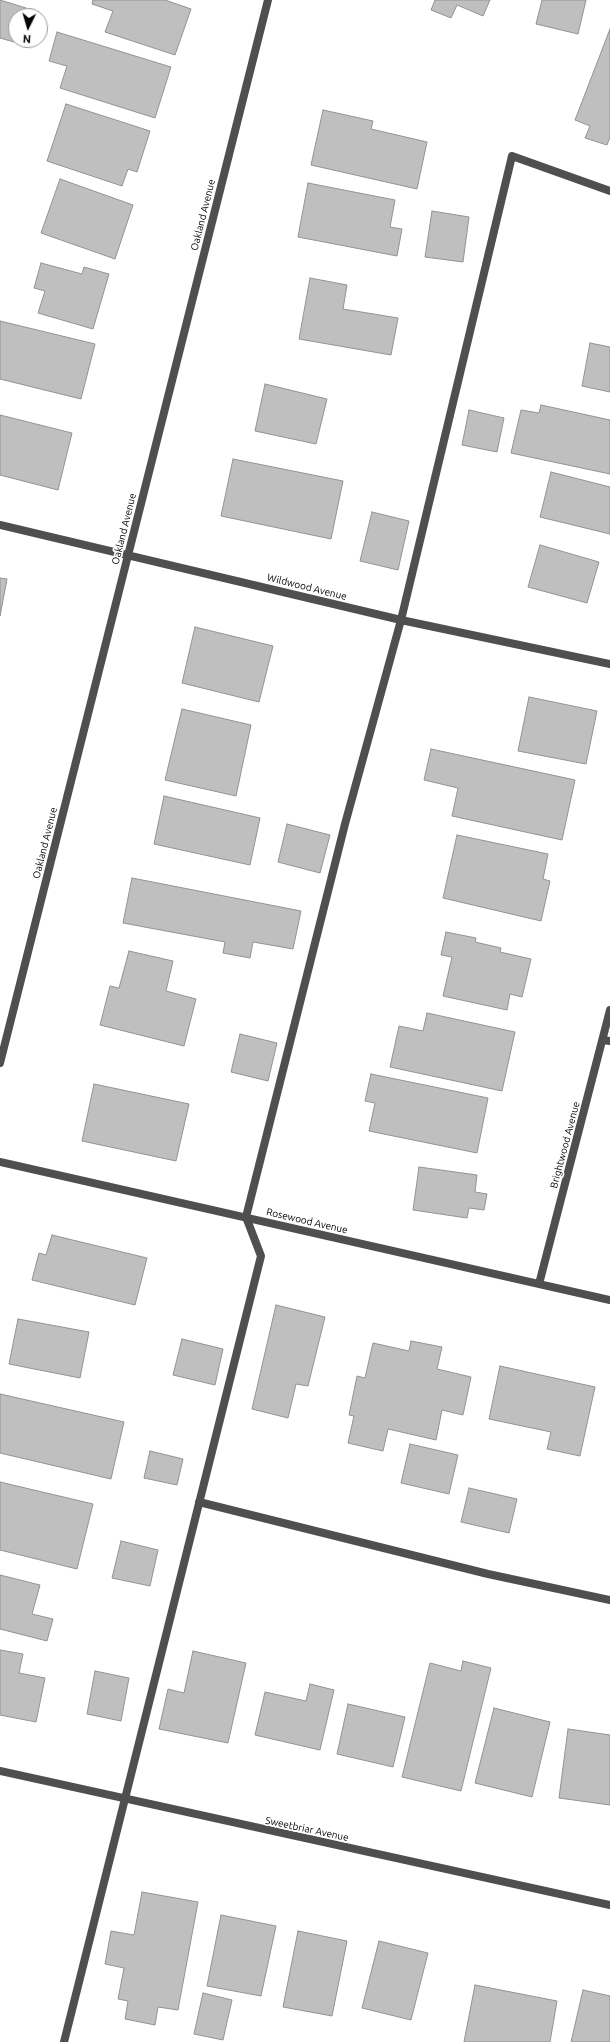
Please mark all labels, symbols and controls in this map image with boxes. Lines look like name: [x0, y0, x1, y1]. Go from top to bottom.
north arrow: [8, 8, 48, 48]
text: N: [22, 33, 32, 45]
street label: Oakland Avenue: [188, 178, 218, 252]
street label: Oakland Avenue: [109, 492, 139, 566]
street label: Wildwood Avenue: [266, 571, 348, 603]
street label: Oakland Avenue: [30, 806, 60, 880]
street label: Brightwood Avenue: [548, 1100, 582, 1190]
street label: Rosewood Avenue: [265, 1206, 349, 1236]
street label: Sweetbriar Avenue: [264, 1814, 350, 1844]

